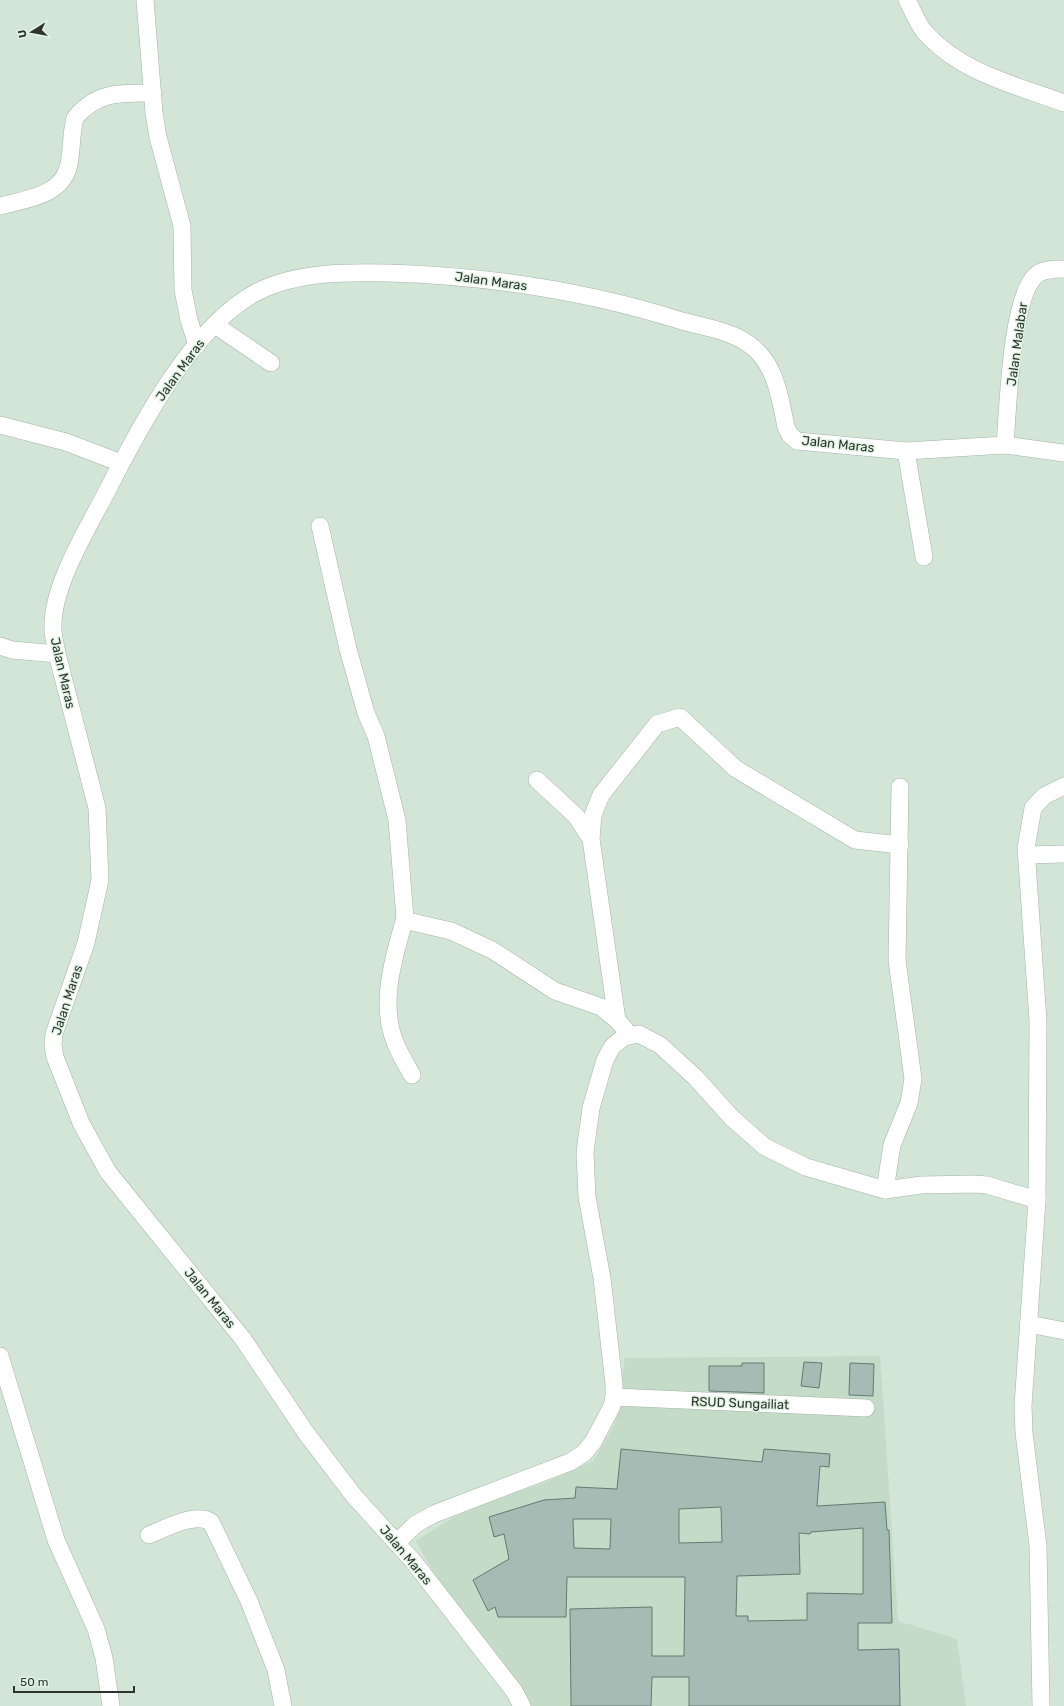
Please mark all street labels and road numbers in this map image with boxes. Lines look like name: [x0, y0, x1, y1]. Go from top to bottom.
street label: Jalan Maras: [454, 268, 529, 294]
street label: Jalan Malabar: [1004, 301, 1030, 387]
street label: Jalan Maras: [153, 336, 208, 404]
street label: Jalan Maras: [801, 433, 875, 455]
street label: Jalan Maras: [47, 636, 79, 711]
street label: Jalan Maras: [49, 963, 86, 1037]
street label: Jalan Maras: [181, 1265, 239, 1331]
street label: RSUD Sungailiat: [691, 1394, 789, 1413]
street label: Jalan Maras: [377, 1522, 435, 1588]

